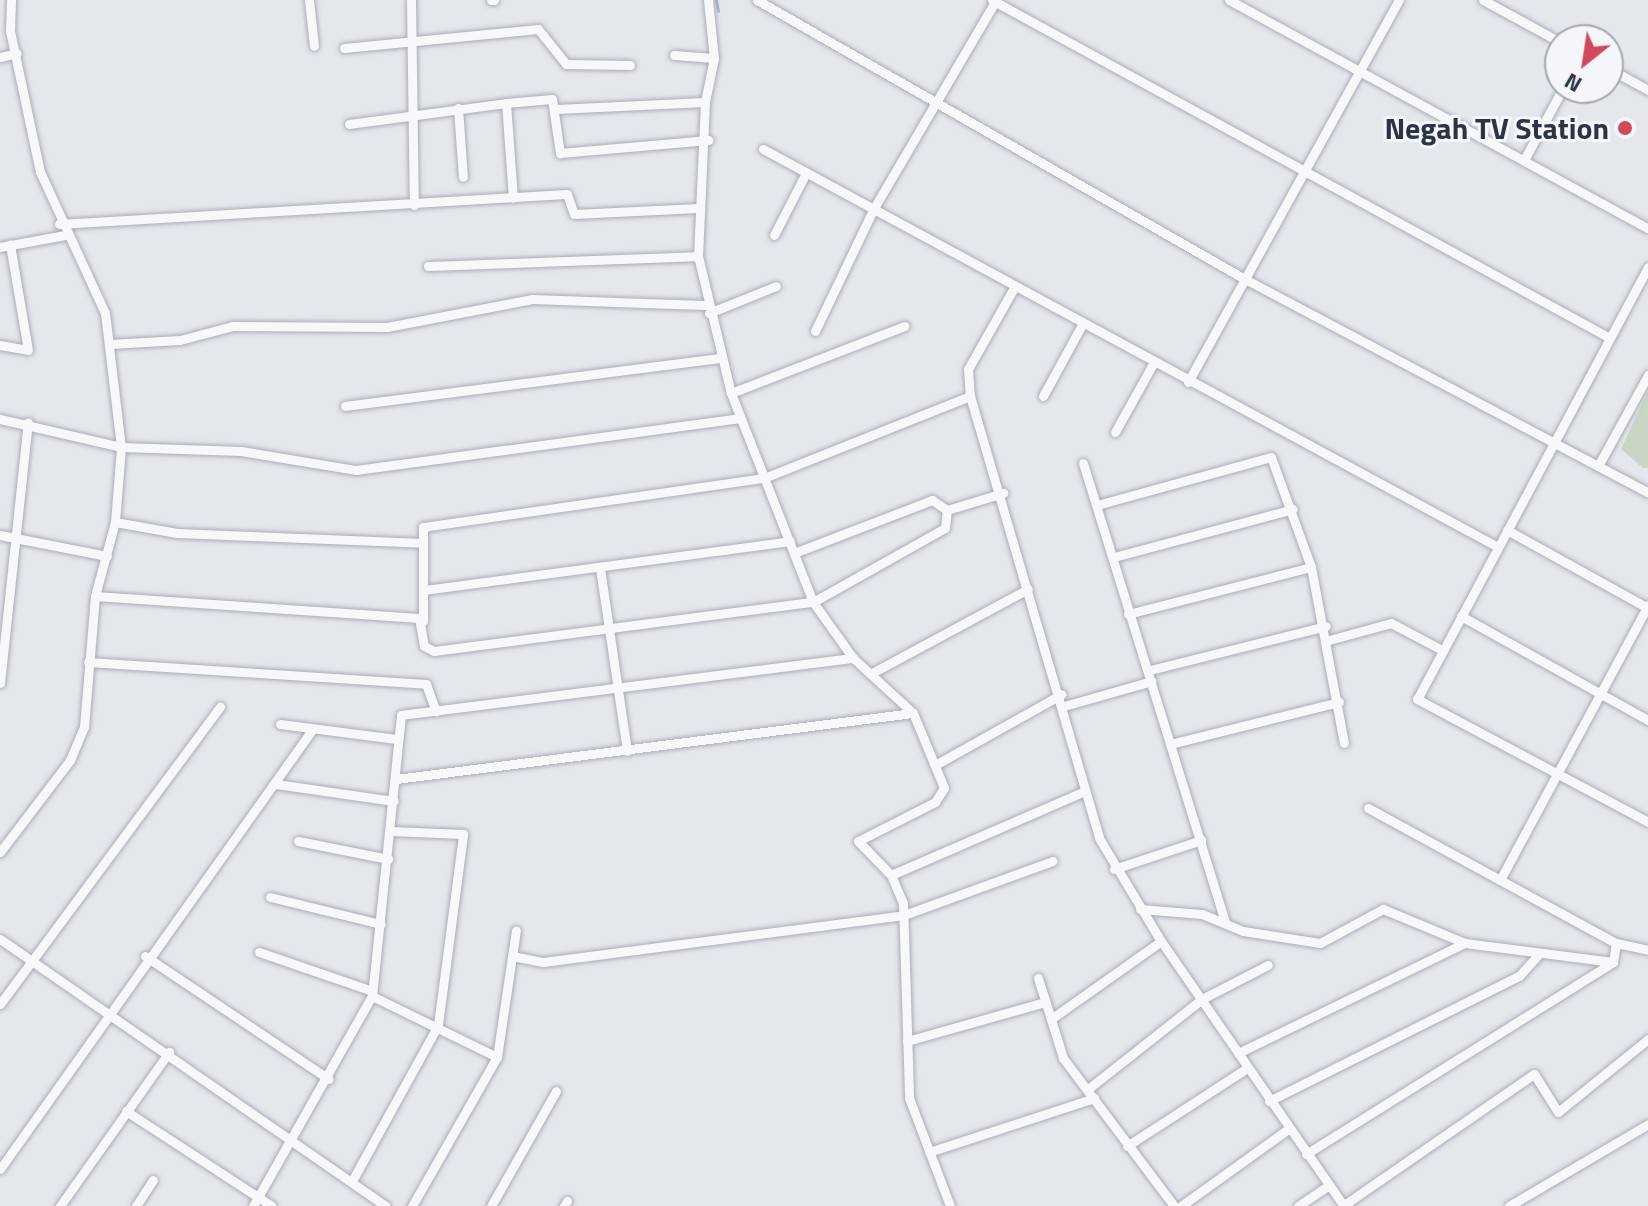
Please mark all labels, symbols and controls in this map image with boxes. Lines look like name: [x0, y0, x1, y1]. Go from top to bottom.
north arrow: [1544, 24, 1624, 104]
text: N: [1558, 65, 1588, 102]
place label: Negah TV Station: [1384, 110, 1609, 146]
marker: Negah TV Station: [1616, 119, 1634, 137]

